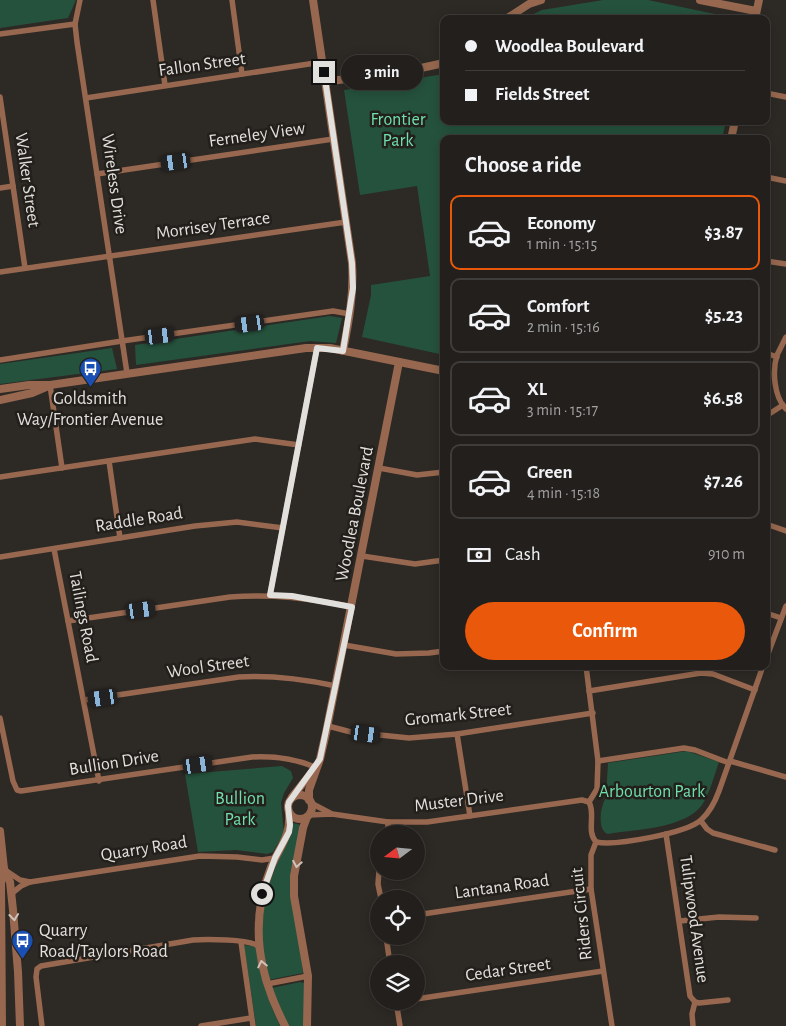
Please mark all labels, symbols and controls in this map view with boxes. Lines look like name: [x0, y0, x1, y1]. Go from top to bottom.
text: Woodlea Boulevard: [495, 37, 644, 56]
street label: Fallon Street: [157, 50, 247, 80]
callout: 3 min: [342, 54, 424, 90]
route end: [313, 61, 335, 83]
text: 3 min: [365, 64, 399, 80]
text: Fields Street: [495, 85, 590, 104]
park label: Frontier Park: [370, 111, 426, 150]
street label: Ferneley View: [208, 119, 306, 151]
street label: Walker Street: [11, 132, 43, 229]
street label: Wireless Drive: [98, 133, 130, 235]
car: [160, 152, 191, 172]
text: Choose a ride: [465, 154, 581, 176]
street label: Morrisey Terrace: [155, 209, 271, 243]
icon: car: [467, 210, 512, 255]
text: Economy: [527, 214, 596, 233]
text: $3.87: [704, 223, 743, 242]
text: 1 min · 15:15: [527, 236, 597, 252]
icon: car: [467, 293, 512, 338]
text: Comfort: [527, 297, 589, 316]
text: $5.23: [705, 306, 743, 325]
car: [234, 314, 265, 334]
text: 2 min · 15:16: [527, 319, 600, 335]
car: [144, 327, 175, 345]
bus stop icon: Goldsmith Way/Frontier Avenue: [78, 357, 102, 388]
icon: car: [467, 376, 512, 421]
text: XL: [527, 380, 547, 399]
text: $6.58: [703, 389, 743, 408]
place label: Goldsmith Way/Frontier Avenue: [17, 390, 163, 429]
text: 3 min · 15:17: [527, 402, 598, 418]
street label: Woodlea Boulevard: [333, 445, 377, 583]
icon: car: [467, 459, 512, 504]
text: Green: [527, 463, 573, 482]
text: $7.26: [704, 472, 743, 491]
text: 4 min · 15:18: [527, 485, 600, 501]
street label: Raddle Road: [94, 504, 184, 536]
icon: cash: [465, 541, 493, 569]
text: Cash: [505, 545, 541, 564]
text: 910 m: [708, 546, 745, 562]
street label: Tailings Road: [65, 570, 101, 664]
car: [125, 600, 156, 620]
button: Confirm: [465, 602, 745, 660]
street label: Wool Street: [166, 652, 250, 682]
car: [87, 688, 118, 708]
street label: Gromark Street: [404, 700, 512, 730]
car: [350, 724, 381, 744]
street label: Bullion Drive: [68, 747, 160, 779]
car: [182, 755, 213, 775]
park label: Arbourton Park: [599, 783, 706, 801]
street label: Muster Drive: [413, 787, 505, 815]
park label: Bullion Park: [215, 790, 265, 829]
north arrow: [370, 825, 425, 880]
map controls: [370, 825, 425, 1010]
street label: Quarry Road: [100, 833, 188, 865]
street label: Tulipwood Avenue: [676, 854, 712, 984]
one-way arrow: [292, 860, 302, 868]
street label: Riders Circuit: [568, 866, 596, 961]
street label: Lantana Road: [454, 871, 550, 903]
route start: [251, 883, 273, 905]
button: locate: [370, 890, 425, 945]
one-way arrow: [8, 913, 19, 921]
place label: Quarry Road/Taylors Road: [39, 922, 168, 961]
bus stop icon: Quarry Road/Taylors Road: [11, 929, 35, 960]
button: layers: [370, 955, 425, 1010]
street label: Cedar Street: [464, 955, 552, 985]
one-way arrow: [257, 960, 267, 969]

